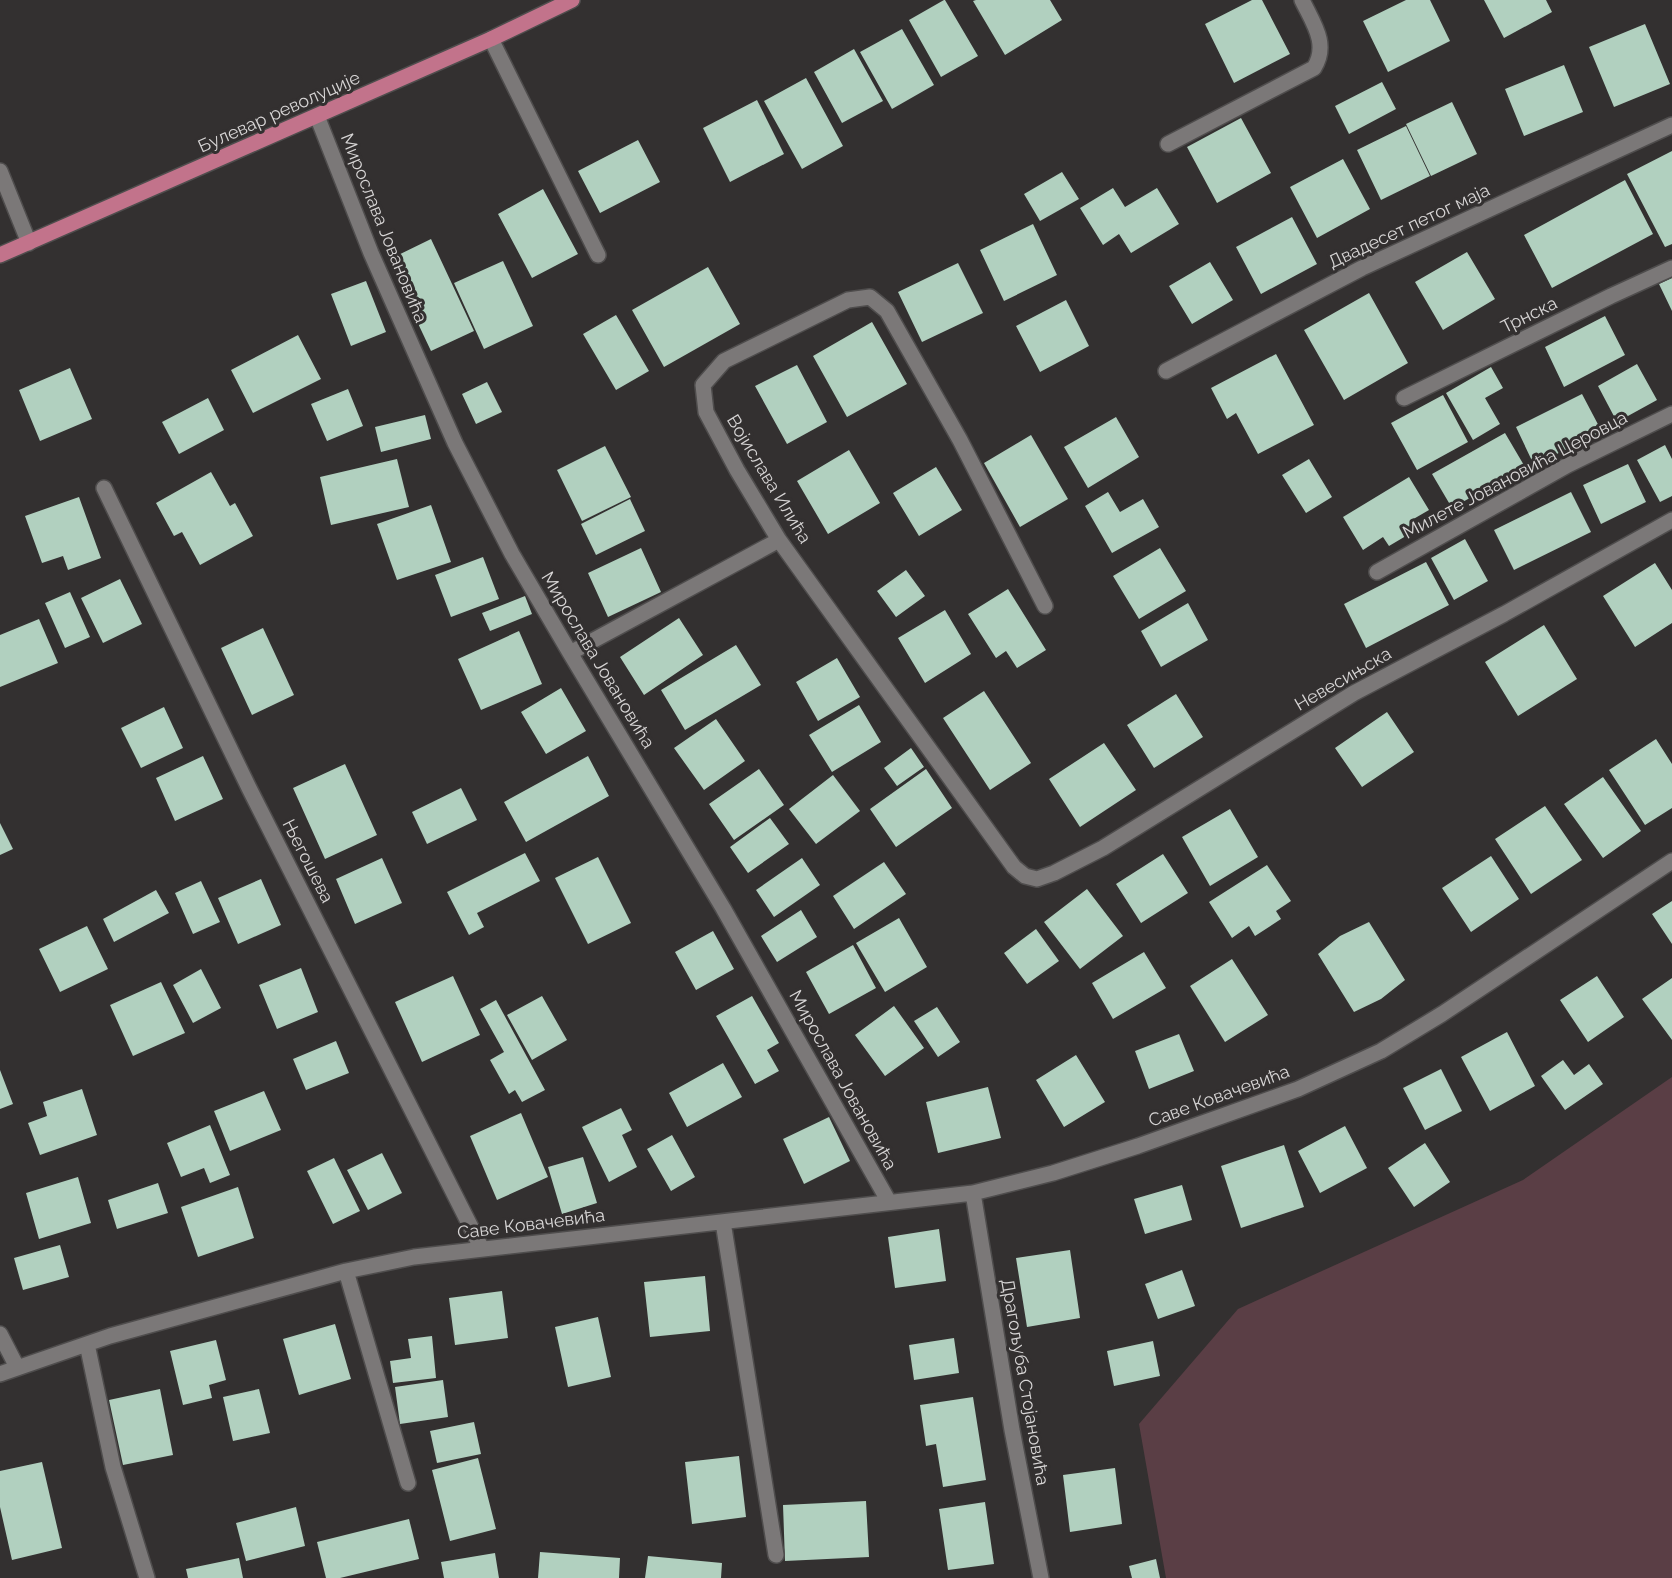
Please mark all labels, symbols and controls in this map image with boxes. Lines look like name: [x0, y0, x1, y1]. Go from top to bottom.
street label: Булевар револуције: [195, 66, 363, 157]
street label: Мирослава Јовановића: [337, 130, 432, 326]
street label: Двадесет петог маја: [1325, 179, 1493, 272]
street label: Трнска: [1497, 292, 1560, 337]
street label: Милете Јовановића Церовца: [1399, 406, 1631, 543]
street label: Војислава Илића: [723, 411, 816, 547]
street label: Мирослава Јовановића: [537, 568, 660, 752]
street label: Невесињска: [1291, 642, 1395, 715]
street label: Његошева: [278, 815, 338, 906]
street label: Мирослава Јовановића: [785, 986, 902, 1173]
street label: Саве Ковачевића: [1145, 1060, 1292, 1131]
street label: Саве Ковачевића: [456, 1204, 606, 1243]
street label: Драгољуба Стојановића: [997, 1277, 1054, 1487]

